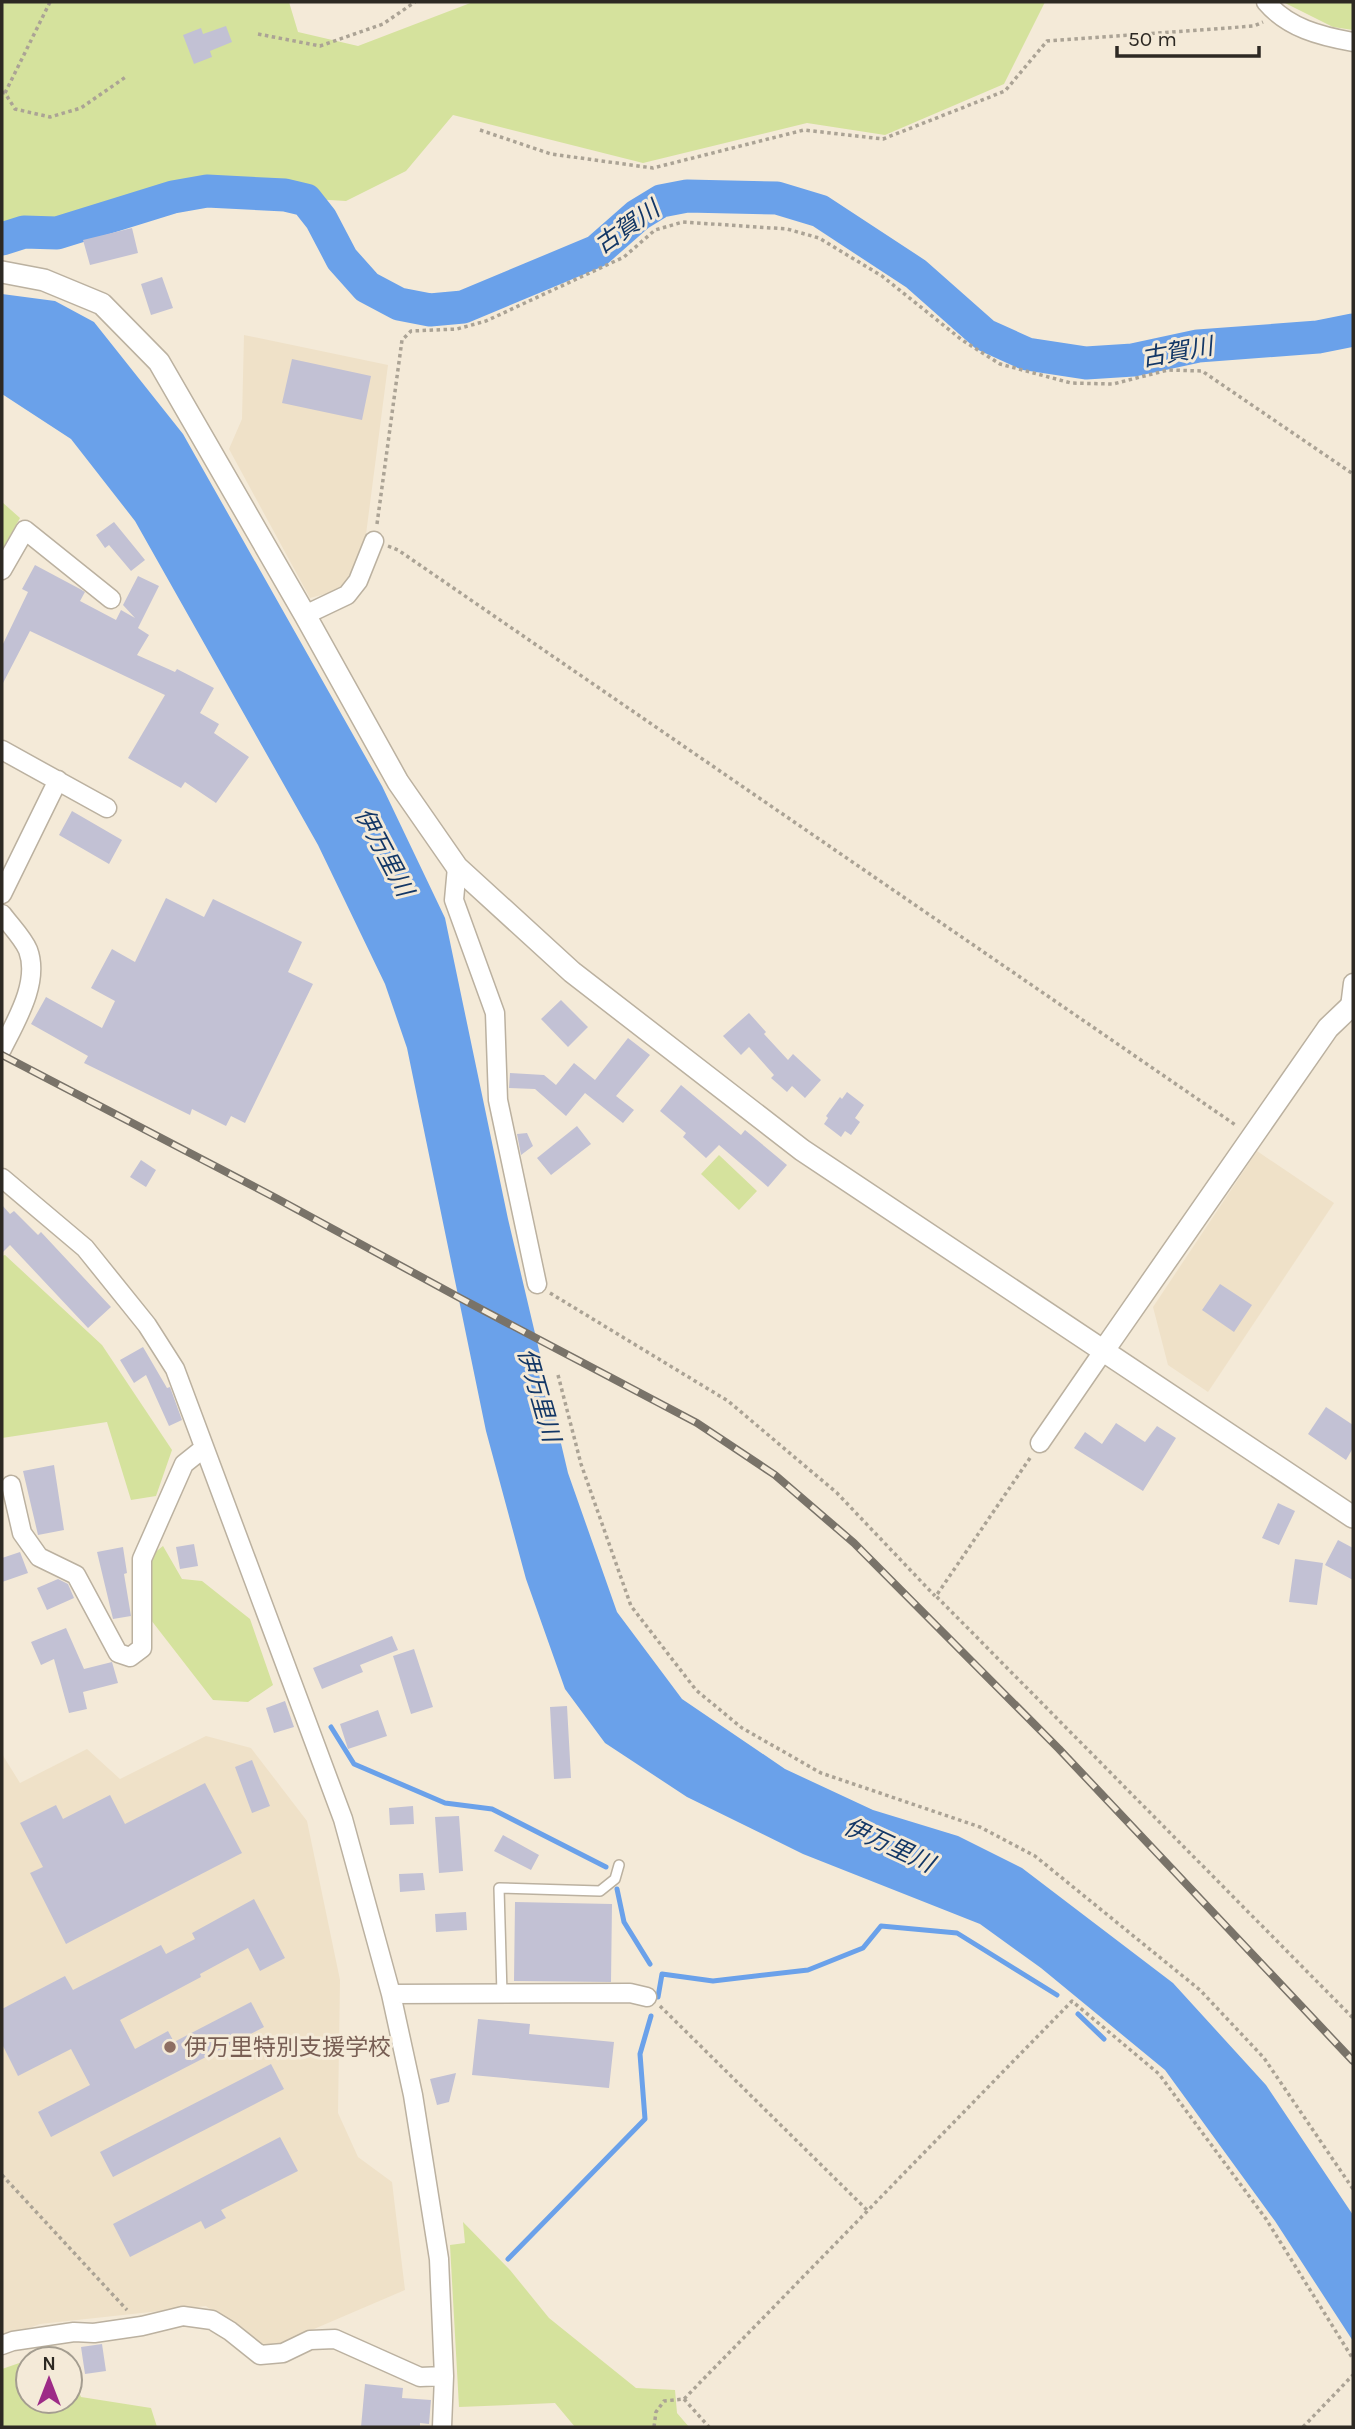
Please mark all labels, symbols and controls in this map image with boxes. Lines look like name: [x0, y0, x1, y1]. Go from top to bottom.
scale bar: [1117, 14, 1259, 58]
text: 50 m: [1128, 27, 1177, 51]
water label: 古賀川: [589, 193, 667, 259]
water label: 古賀川: [1139, 331, 1218, 372]
water label: 伊万里川: [349, 803, 420, 904]
water label: 伊万里川: [512, 1345, 567, 1448]
water label: 伊万里川: [840, 1812, 941, 1879]
place label: 伊万里特別支援学校: [184, 2034, 391, 2061]
marker: 伊万里特別支援学校: [162, 2039, 178, 2055]
north arrow: [14, 2345, 84, 2415]
text: N: [42, 2353, 56, 2375]

